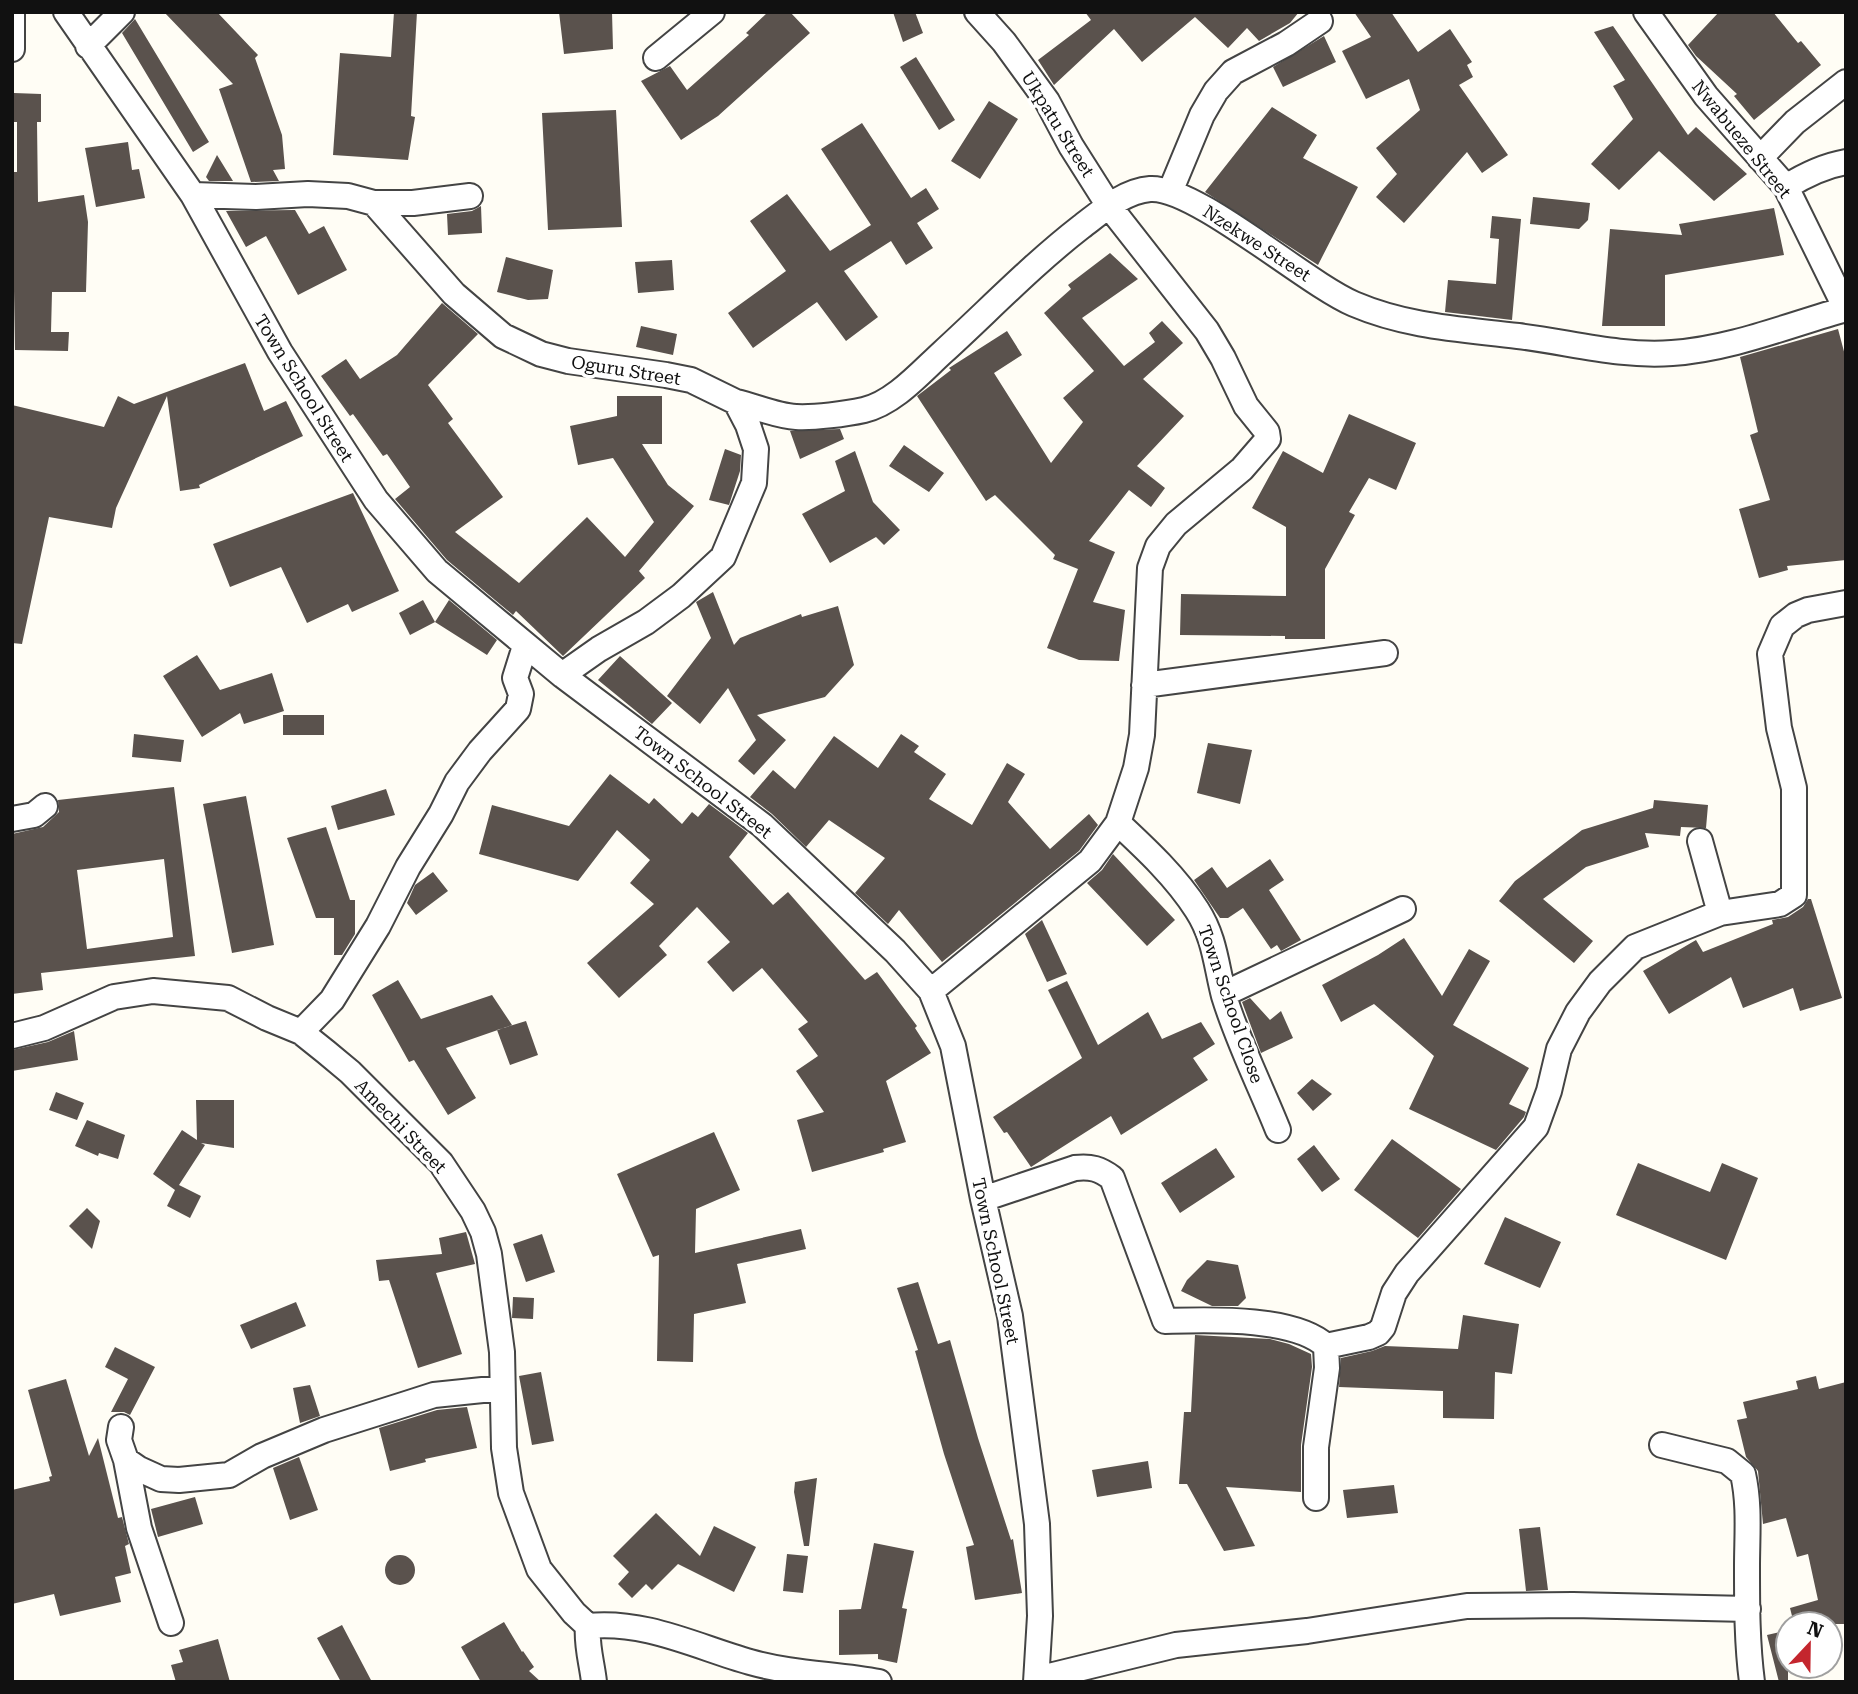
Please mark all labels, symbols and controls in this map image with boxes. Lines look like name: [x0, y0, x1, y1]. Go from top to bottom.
street label: Ukpatu Street: [1017, 67, 1099, 181]
street label: Nwabueze Street: [1688, 76, 1796, 202]
street label: Nzekwe Street: [1199, 200, 1315, 286]
street label: Town School Street: [250, 311, 358, 466]
street label: Oguru Street: [570, 351, 683, 389]
street label: Town School Street: [630, 722, 777, 843]
street label: Town School Close: [1194, 922, 1268, 1086]
street label: Amechi Street: [351, 1075, 451, 1178]
street label: Town School Street: [968, 1176, 1024, 1346]
north arrow: [1774, 1610, 1844, 1680]
text: N: [1804, 1616, 1827, 1643]

